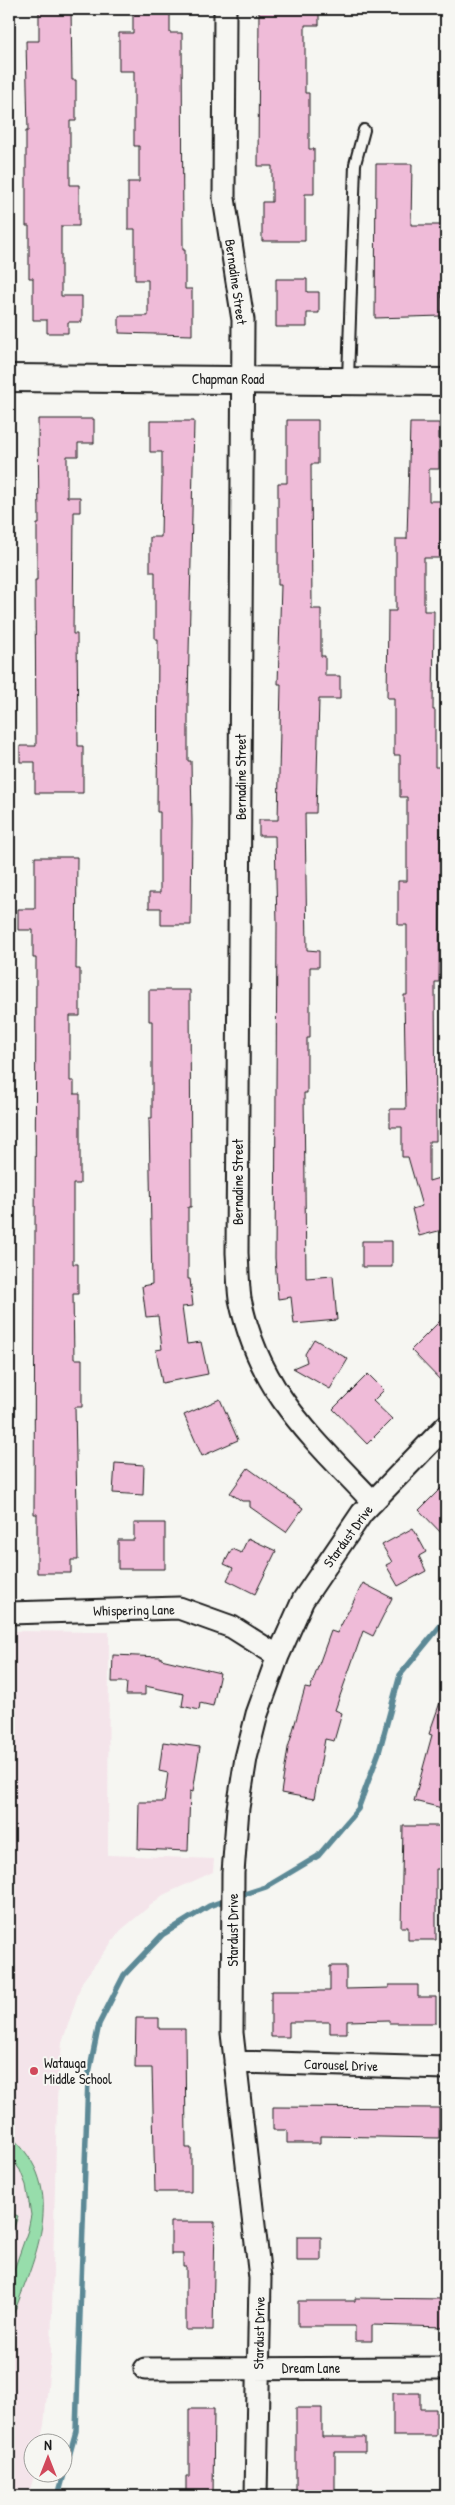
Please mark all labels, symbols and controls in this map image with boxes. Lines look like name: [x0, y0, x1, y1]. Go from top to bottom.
street label: Bernadine Street: [221, 238, 252, 326]
street label: Chapman Road: [192, 369, 265, 389]
street label: Bernadine Street: [231, 734, 250, 820]
street label: Bernadine Street: [228, 1139, 247, 1225]
street label: Stardust Drive: [318, 1500, 377, 1571]
street label: Whispering Lane: [93, 1599, 175, 1621]
street label: Stardust Drive: [223, 1893, 242, 1966]
place label: Watauga Middle School: [44, 2053, 112, 2088]
street label: Carousel Drive: [304, 2054, 379, 2075]
marker: Watauga Middle School: [28, 2065, 40, 2077]
street label: Stardust Drive: [248, 2296, 269, 2370]
street label: Dream Lane: [282, 2358, 341, 2377]
north arrow: [22, 2432, 72, 2482]
text: N: [44, 2435, 52, 2454]

